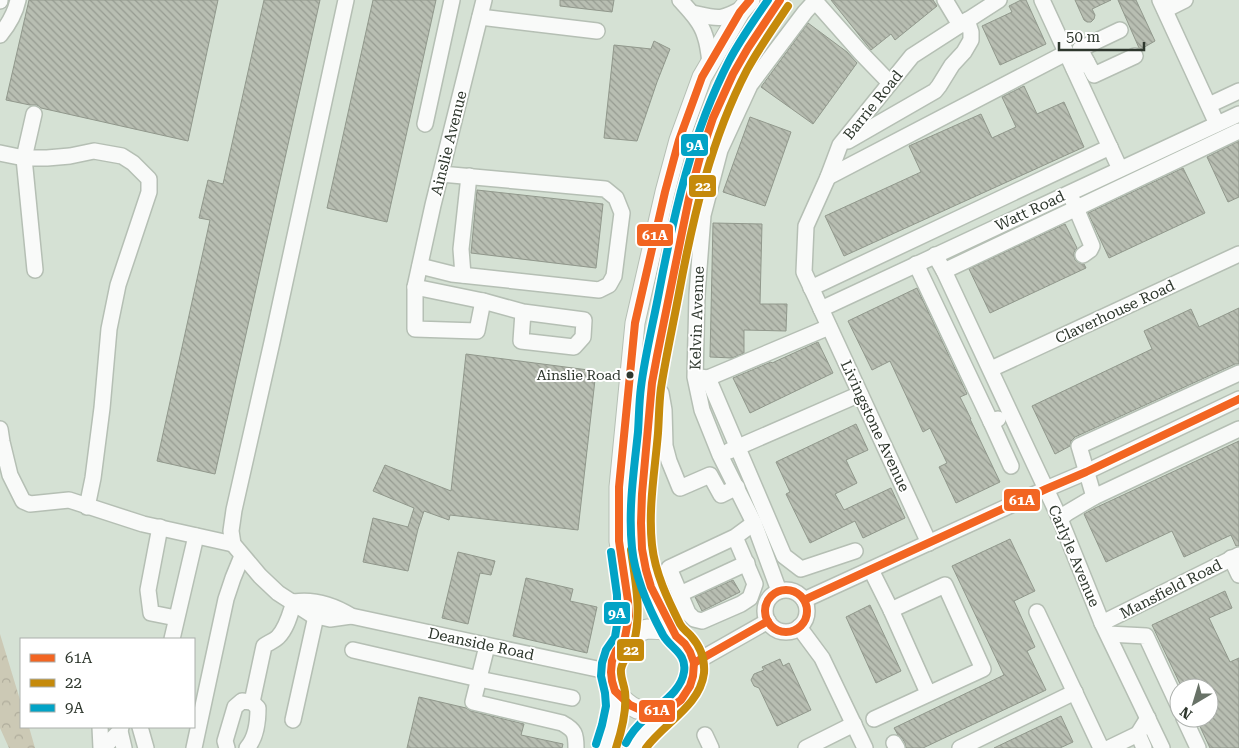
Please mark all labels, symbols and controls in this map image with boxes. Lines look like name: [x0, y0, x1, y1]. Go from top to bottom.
scale bar: [1059, 20, 1144, 52]
text: 50 m: [1066, 28, 1101, 46]
street label: Barrie Road: [840, 66, 907, 143]
street label: Ainslie Avenue: [427, 89, 471, 197]
line badge: 9A: [680, 133, 709, 157]
text: 9A: [686, 137, 704, 153]
line badge: 22: [688, 174, 717, 198]
text: 22: [695, 178, 711, 194]
street label: Watt Road: [992, 187, 1068, 235]
line badge: 61A: [636, 223, 674, 247]
text: 61A: [642, 227, 668, 243]
street label: Kelvin Avenue: [686, 266, 708, 370]
street label: Claverhouse Road: [1052, 276, 1178, 348]
street label: Livingstone Avenue: [837, 357, 913, 495]
place label: Ainslie Road: [537, 367, 621, 383]
marker: Ainslie Road: [625, 370, 635, 380]
line badge: 61A: [1003, 488, 1041, 512]
text: 61A: [1009, 492, 1035, 508]
street label: Carlyle Avenue: [1044, 502, 1104, 610]
street label: Mansfield Road: [1117, 555, 1225, 622]
line badge: 9A: [603, 601, 631, 625]
text: 9A: [608, 605, 626, 621]
street label: Deanside Road: [426, 624, 536, 664]
legend: [20, 638, 195, 728]
line badge: 22: [616, 638, 645, 662]
text: 22: [623, 642, 639, 658]
text: 61A: [65, 649, 93, 667]
text: 22: [65, 674, 82, 692]
north arrow: [1169, 678, 1219, 728]
text: 9A: [65, 699, 84, 717]
line badge: 61A: [638, 699, 676, 723]
text: 61A: [644, 702, 670, 718]
text: N: [1177, 703, 1195, 723]

